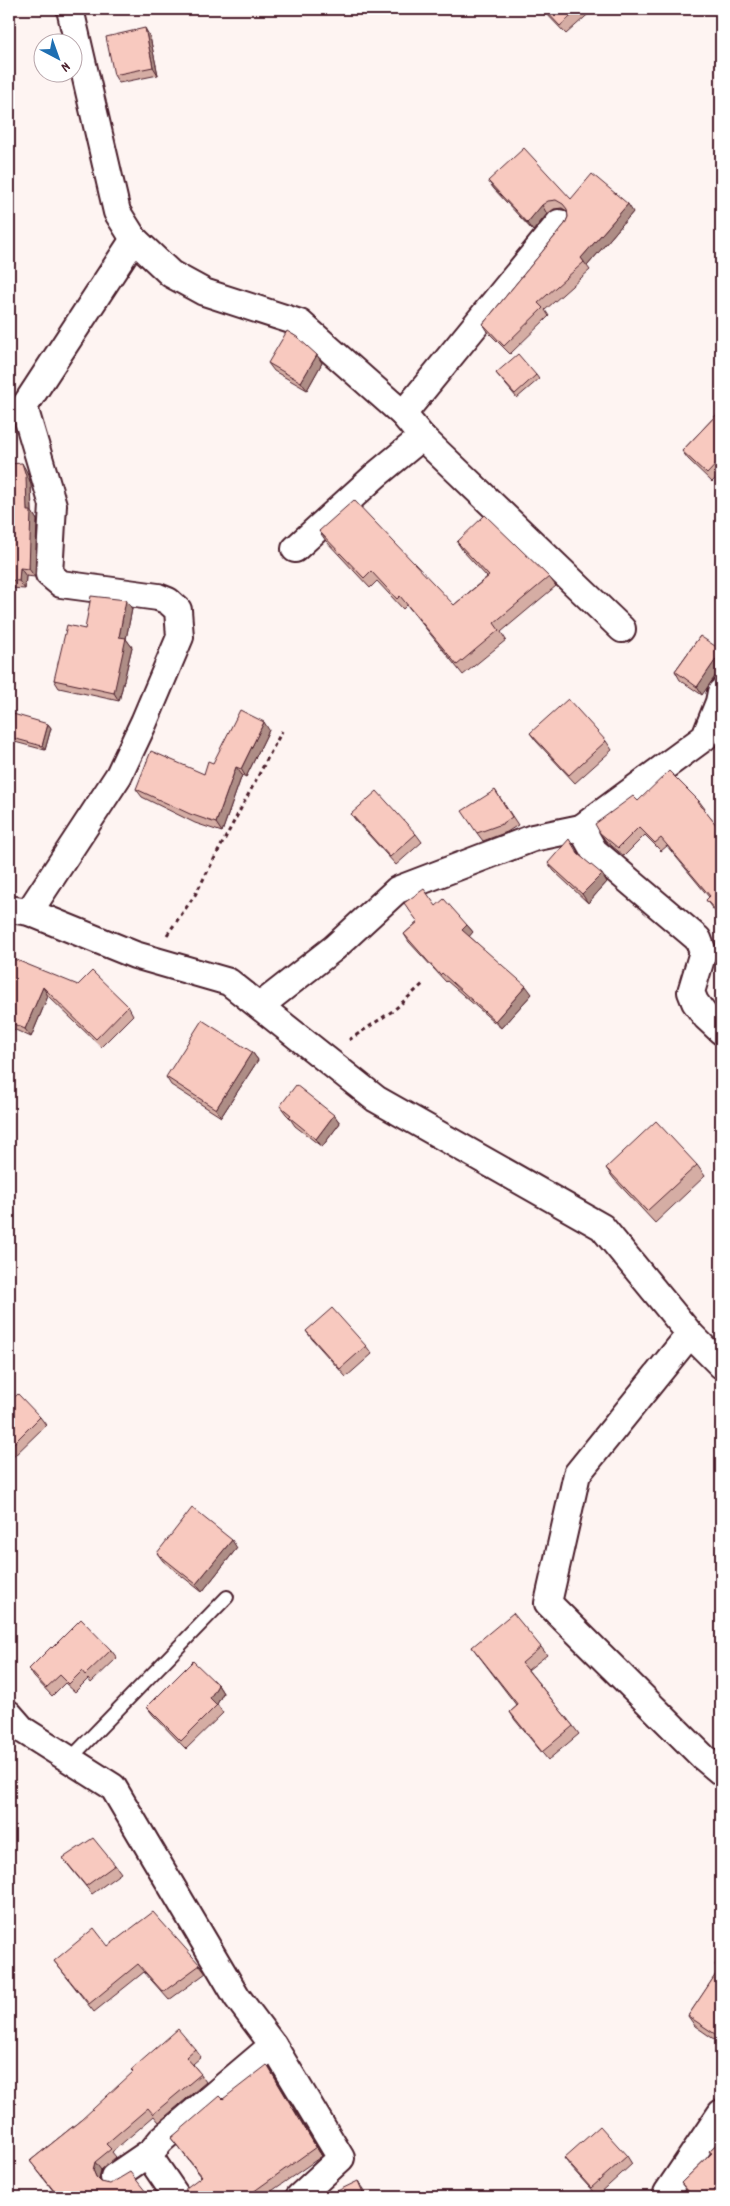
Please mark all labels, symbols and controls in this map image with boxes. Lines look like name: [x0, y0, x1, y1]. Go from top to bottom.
north arrow: [32, 32, 82, 82]
text: N: [56, 56, 74, 76]

